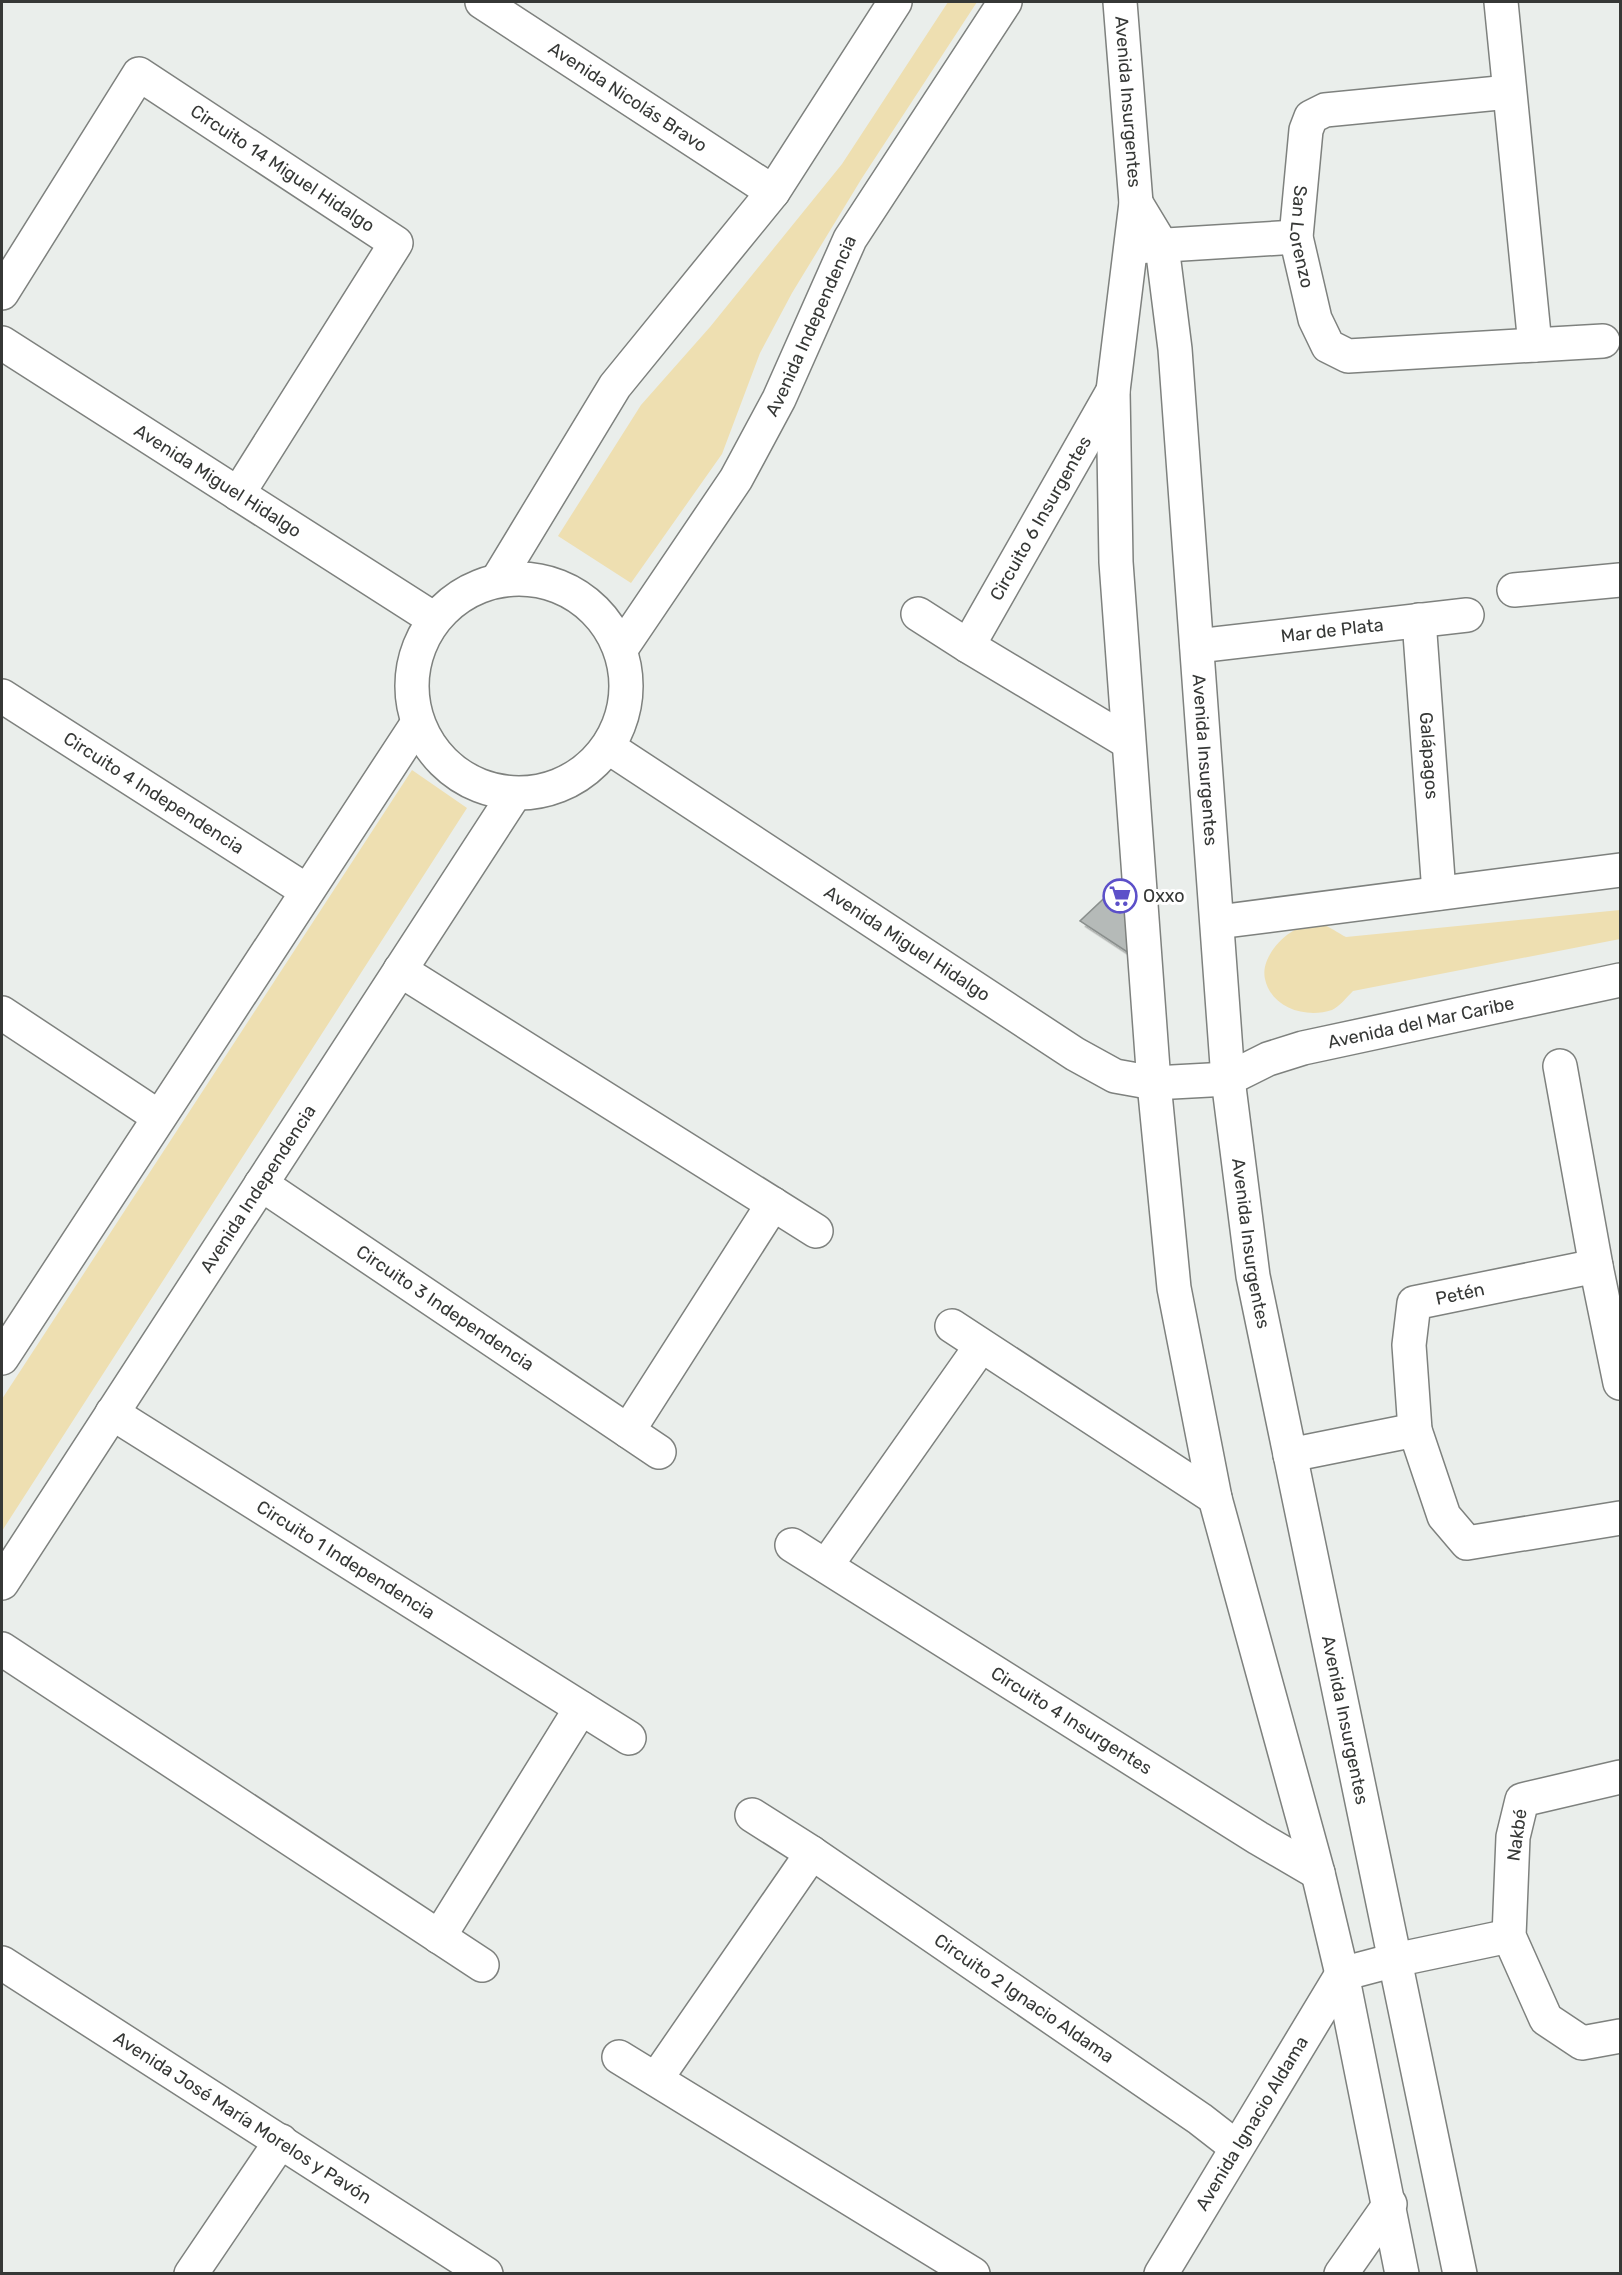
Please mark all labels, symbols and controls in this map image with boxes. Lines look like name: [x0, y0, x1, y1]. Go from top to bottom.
street label: Avenida Insurgentes: [1110, 15, 1146, 188]
street label: Avenida Nicolás Bravo: [544, 37, 711, 157]
street label: Circuito 14 Miguel Hidalgo: [186, 100, 379, 237]
street label: San Lorenzo: [1285, 184, 1318, 290]
street label: Avenida Independencia: [761, 232, 861, 420]
street label: Avenida Miguel Hidalgo: [130, 419, 305, 542]
street label: Circuito 6 Insurgentes: [985, 432, 1096, 604]
street label: Mar de Plata: [1280, 614, 1385, 647]
street label: Avenida Insurgentes: [1188, 673, 1222, 846]
street label: Galápagos: [1415, 711, 1443, 800]
street label: Circuito 4 Independencia: [59, 727, 248, 859]
supermarket icon: Oxxo: [1102, 878, 1138, 914]
street label: Avenida Miguel Hidalgo: [820, 881, 994, 1006]
place label: Oxxo: [1143, 885, 1185, 907]
street label: Avenida del Mar Caribe: [1326, 992, 1516, 1053]
street label: Avenida Independencia: [195, 1101, 321, 1277]
street label: Avenida Insurgentes: [1227, 1157, 1275, 1331]
street label: Circuito 3 Independencia: [352, 1240, 538, 1376]
street label: Petén: [1434, 1278, 1486, 1310]
street label: Circuito 1 Independencia: [252, 1496, 439, 1624]
street label: Avenida Insurgentes: [1317, 1633, 1373, 1806]
street label: Circuito 4 Insurgentes: [987, 1662, 1156, 1779]
street label: Nakbé: [1502, 1807, 1532, 1863]
street label: Circuito 2 Ignacio Aldama: [930, 1929, 1118, 2068]
street label: Avenida José María Morelos y Pavón: [110, 2027, 376, 2209]
street label: Avenida Ignacio Aldama: [1191, 2032, 1313, 2215]

